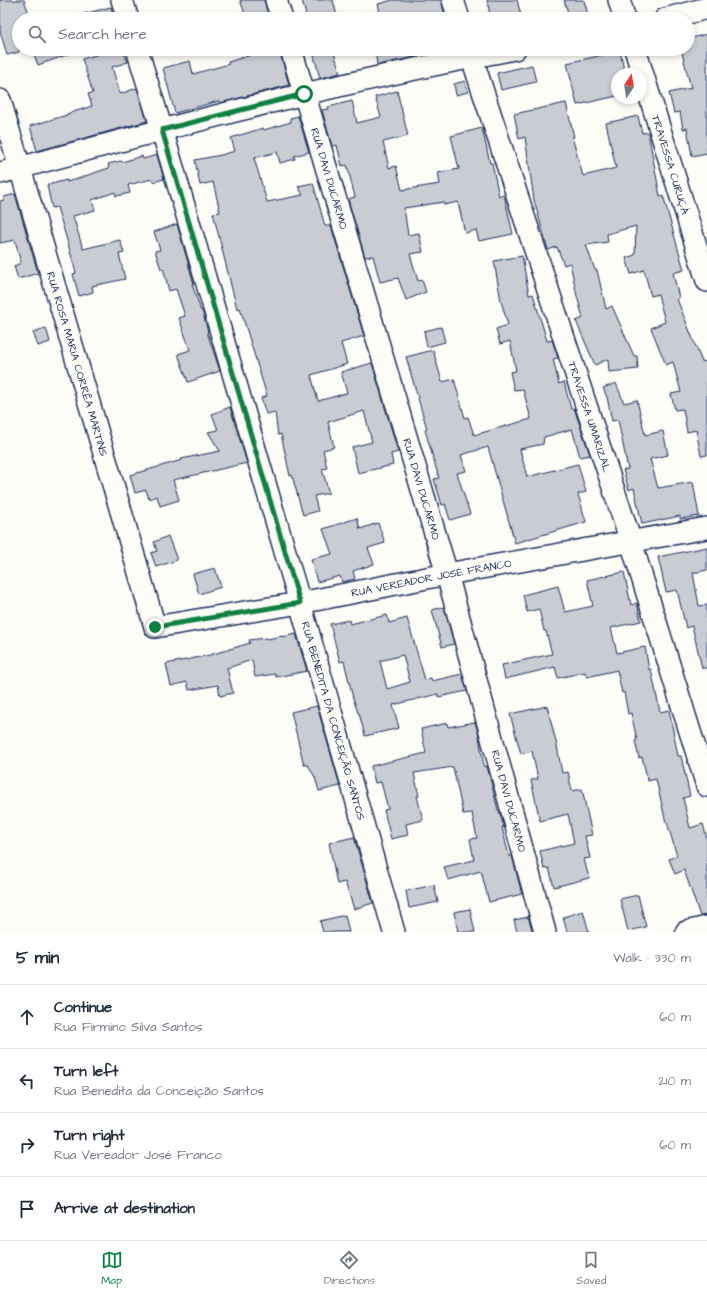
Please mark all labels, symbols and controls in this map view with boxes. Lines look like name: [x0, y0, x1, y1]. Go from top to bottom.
search box: [12, 12, 695, 56]
icon: search: [26, 23, 48, 45]
text: Search here: [58, 24, 147, 45]
north arrow: [611, 68, 647, 104]
route start: [295, 85, 313, 103]
street label: TRAVESSA CURUÇÁ: [648, 113, 693, 216]
street label: RUA DAVI DUCARMO: [307, 126, 351, 232]
street label: RUA ROSA MARIA CORRÊA MARTINS: [43, 270, 111, 458]
street label: TRAVESSA UMARIZAL: [564, 359, 615, 475]
street label: RUA DAVI DUCARMO: [399, 437, 444, 542]
street label: RUA VEREADOR JOSÉ FRANCO: [350, 556, 513, 601]
route end: [146, 618, 164, 636]
street label: RUA BENEDITA DA CONCEIÇÃO SANTOS: [298, 620, 369, 822]
street label: RUA DAVI DUCARMO: [488, 748, 530, 854]
text: 5 min: [16, 946, 59, 970]
text: Walk · 330 m: [613, 949, 691, 967]
text: Continue: [54, 997, 112, 1018]
icon: ahead: [16, 1006, 38, 1028]
text: 60 m: [659, 1008, 691, 1026]
text: Rua Firmino Silva Santos: [54, 1018, 202, 1036]
text: Turn left: [54, 1061, 118, 1082]
icon: left: [16, 1070, 38, 1092]
text: 210 m: [658, 1072, 691, 1090]
text: Rua Benedita da Conceição Santos: [54, 1082, 264, 1100]
text: Turn right: [54, 1125, 125, 1146]
icon: right: [16, 1134, 38, 1156]
text: 60 m: [659, 1136, 691, 1154]
text: Rua Vereador José Franco: [54, 1146, 222, 1164]
icon: arrive: [16, 1198, 38, 1220]
text: Arrive at destination: [54, 1198, 195, 1219]
tab: Map: [101, 1249, 123, 1288]
tab: Directions: [324, 1249, 375, 1288]
tab: Saved: [576, 1249, 606, 1288]

